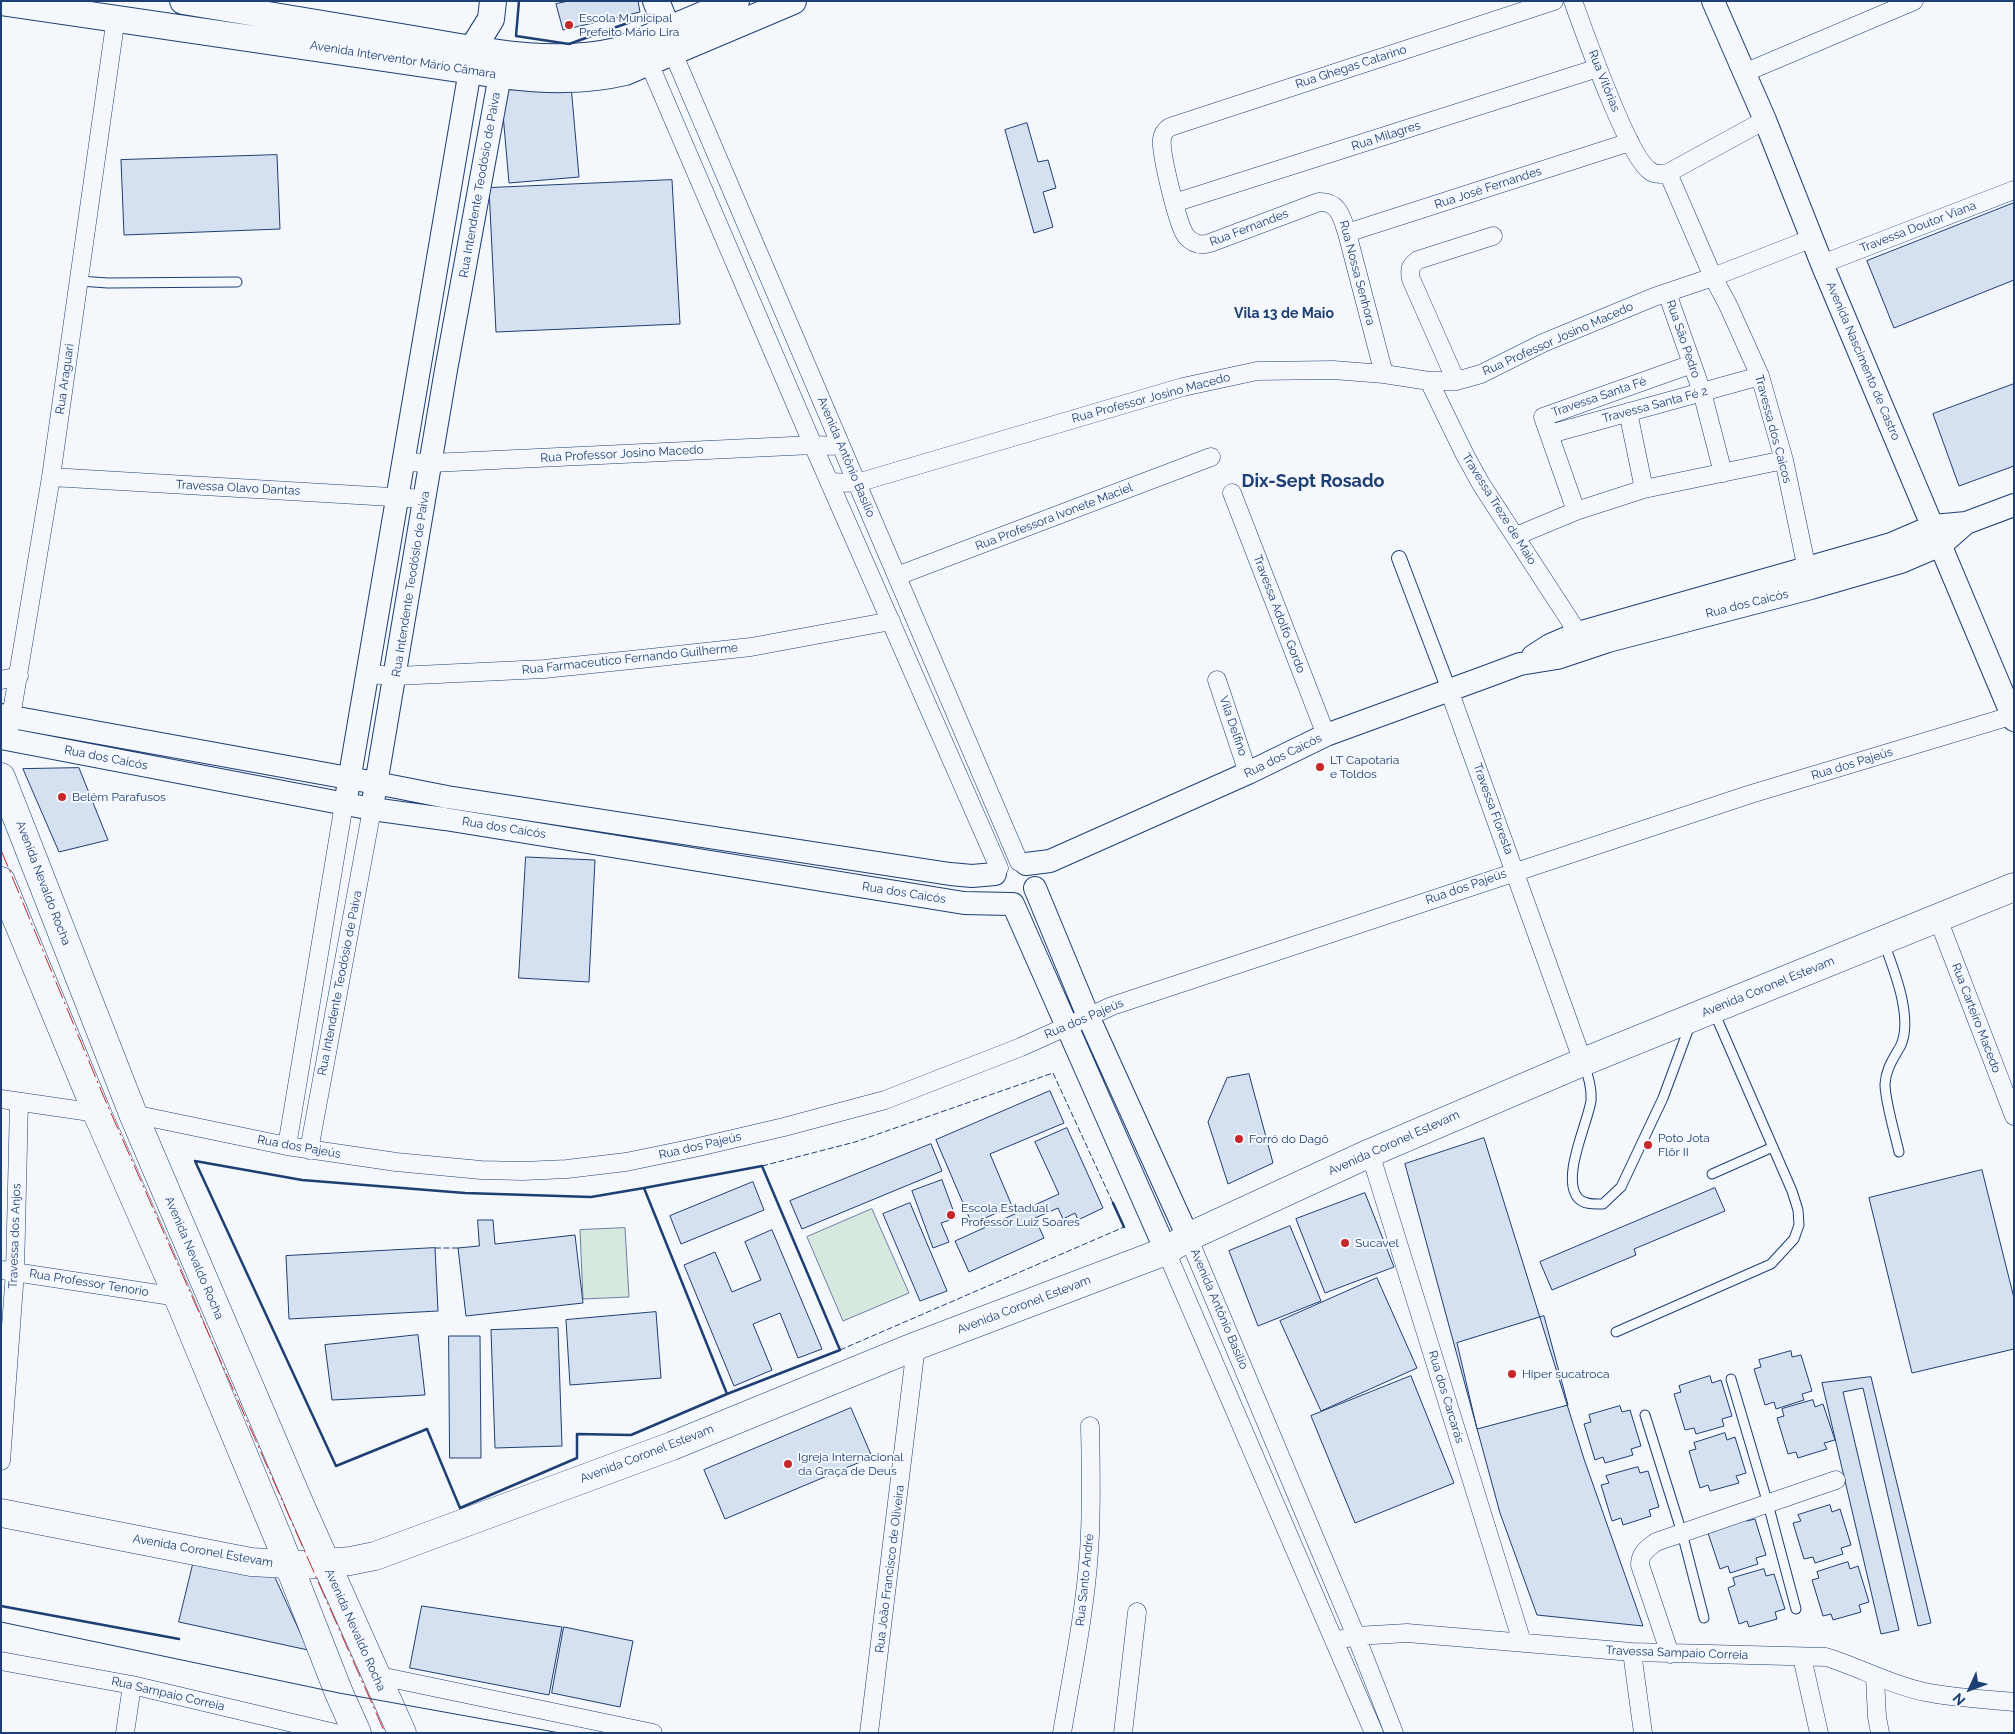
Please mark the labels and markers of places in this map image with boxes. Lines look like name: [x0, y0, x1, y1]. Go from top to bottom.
place label: Escola Municipal Prefeito Mário Lira: [579, 11, 679, 39]
marker: Escola Municipal Prefeito Mário Lira: [563, 19, 575, 31]
place label: LT Capotaria e Toldos: [1330, 753, 1399, 781]
marker: LT Capotaria e Toldos: [1314, 761, 1326, 773]
place label: Belém Parafusos: [72, 790, 166, 804]
marker: Belém Parafusos: [56, 791, 68, 803]
place label: Poto Jota Flôr II: [1658, 1131, 1710, 1159]
place label: Forró do Dagô: [1249, 1132, 1329, 1146]
marker: Forró do Dagô: [1233, 1133, 1245, 1145]
marker: Poto Jota Flôr II: [1642, 1139, 1654, 1151]
place label: Escola Estadual Professor Luiz Soares: [961, 1201, 1080, 1229]
marker: Escola Estadual Professor Luiz Soares: [945, 1209, 957, 1221]
place label: Sucavel: [1355, 1236, 1399, 1250]
marker: Sucavel: [1339, 1237, 1351, 1249]
place label: Hiper sucatroca: [1522, 1367, 1610, 1381]
marker: Hiper sucatroca: [1506, 1368, 1518, 1380]
place label: Igreja Internacional da Graça de Deus: [798, 1450, 903, 1478]
marker: Igreja Internacional da Graça de Deus: [782, 1458, 794, 1470]

